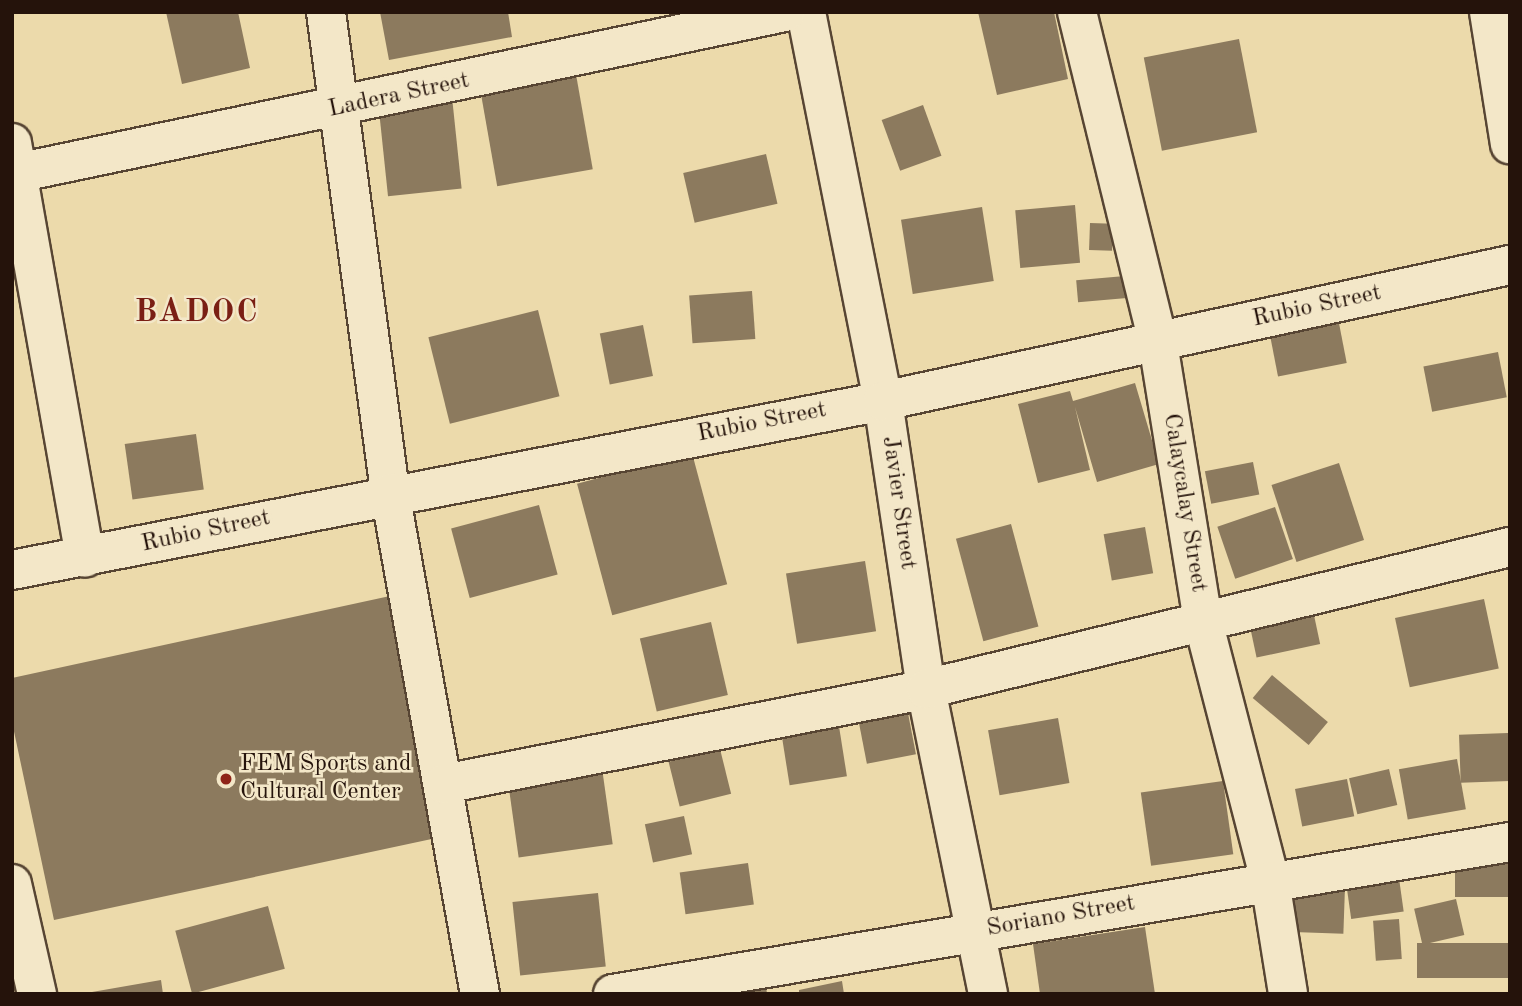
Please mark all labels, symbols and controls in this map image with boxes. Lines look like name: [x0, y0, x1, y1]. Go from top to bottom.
street label: Ladera Street: [326, 67, 472, 125]
street label: Rubio Street: [1250, 279, 1384, 335]
district label: BADOC: [135, 294, 259, 332]
street label: Rubio Street: [695, 396, 829, 450]
street label: Calaycalay Street: [1156, 411, 1212, 595]
street label: Javier Street: [874, 434, 922, 572]
street label: Rubio Street: [139, 504, 273, 560]
place label: FEM Sports and Cultural Center: [240, 751, 412, 807]
marker: FEM Sports and Cultural Center: [218, 771, 234, 787]
street label: Soriano Street: [985, 890, 1137, 944]

